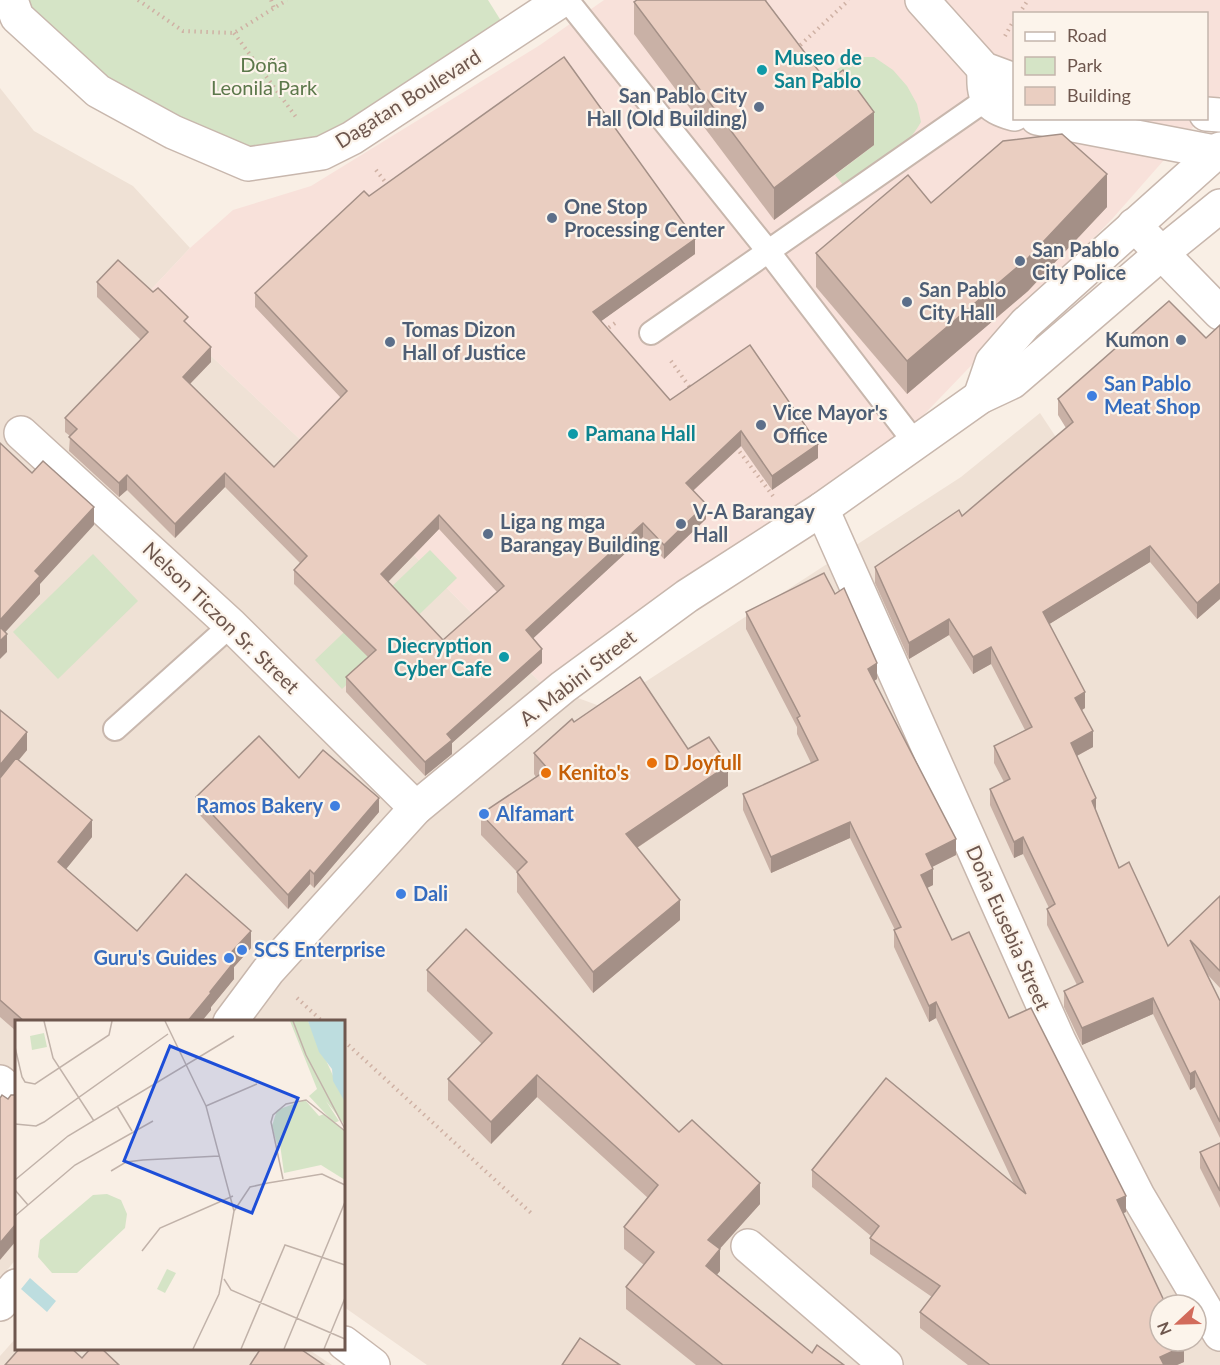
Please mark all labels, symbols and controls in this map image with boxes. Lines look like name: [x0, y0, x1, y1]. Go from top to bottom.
legend: [1013, 12, 1208, 120]
text: Road: [1067, 24, 1107, 46]
street label: Dagatan Boulevard: [330, 44, 485, 153]
place label: Museo de San Pablo: [774, 45, 862, 92]
park label: Doña Leonila Park: [211, 52, 318, 99]
text: Park: [1067, 54, 1103, 76]
marker: Museo de San Pablo: [755, 63, 769, 77]
place label: San Pablo City Hall (Old Building): [587, 83, 747, 130]
text: Building: [1067, 84, 1131, 106]
marker: San Pablo City Hall (Old Building): [752, 100, 766, 114]
place label: One Stop Processing Center: [564, 194, 725, 241]
marker: One Stop Processing Center: [545, 211, 559, 225]
place label: San Pablo City Police: [1032, 237, 1127, 284]
marker: San Pablo City Police: [1013, 254, 1027, 268]
place label: San Pablo City Hall: [919, 277, 1006, 324]
marker: San Pablo City Hall: [900, 295, 914, 309]
place label: Tomas Dizon Hall of Justice: [402, 317, 526, 364]
place label: Kumon: [1105, 327, 1169, 351]
marker: Kumon: [1174, 333, 1188, 347]
marker: Tomas Dizon Hall of Justice: [383, 335, 397, 349]
place label: San Pablo Meat Shop: [1104, 371, 1201, 418]
marker: San Pablo Meat Shop: [1085, 389, 1099, 403]
place label: Vice Mayor's Office: [772, 400, 888, 447]
marker: Vice Mayor's Office: [754, 418, 768, 432]
place label: Pamana Hall: [585, 421, 696, 445]
marker: Pamana Hall: [566, 427, 580, 441]
place label: V-A Barangay Hall: [692, 499, 815, 546]
place label: Liga ng mga Barangay Building: [500, 509, 660, 556]
marker: V-A Barangay Hall: [674, 517, 688, 531]
marker: Liga ng mga Barangay Building: [481, 527, 495, 541]
street label: Nelson Ticzon Sr. Street: [139, 536, 305, 698]
street label: A. Mabini Street: [514, 624, 640, 730]
place label: Diecryption Cyber Cafe: [387, 633, 492, 680]
marker: Diecryption Cyber Cafe: [497, 650, 511, 664]
place label: D Joyfull: [664, 750, 742, 774]
marker: D Joyfull: [645, 756, 659, 770]
place label: Kenito's: [558, 760, 629, 784]
marker: Kenito's: [539, 766, 553, 780]
place label: Ramos Bakery: [196, 793, 323, 817]
marker: Ramos Bakery: [328, 799, 342, 813]
place label: Alfamart: [495, 801, 574, 825]
marker: Alfamart: [477, 807, 491, 821]
street label: Doña Eusebia Street: [962, 841, 1056, 1014]
place label: Dali: [413, 881, 448, 905]
marker: Dali: [394, 887, 408, 901]
place label: SCS Enterprise: [254, 937, 386, 961]
marker: SCS Enterprise: [235, 943, 249, 957]
place label: Guru's Guides: [93, 945, 217, 969]
marker: Guru's Guides: [222, 951, 236, 965]
inset map: [15, 1020, 345, 1350]
north arrow: [1148, 1293, 1208, 1353]
text: N: [1153, 1320, 1175, 1338]

